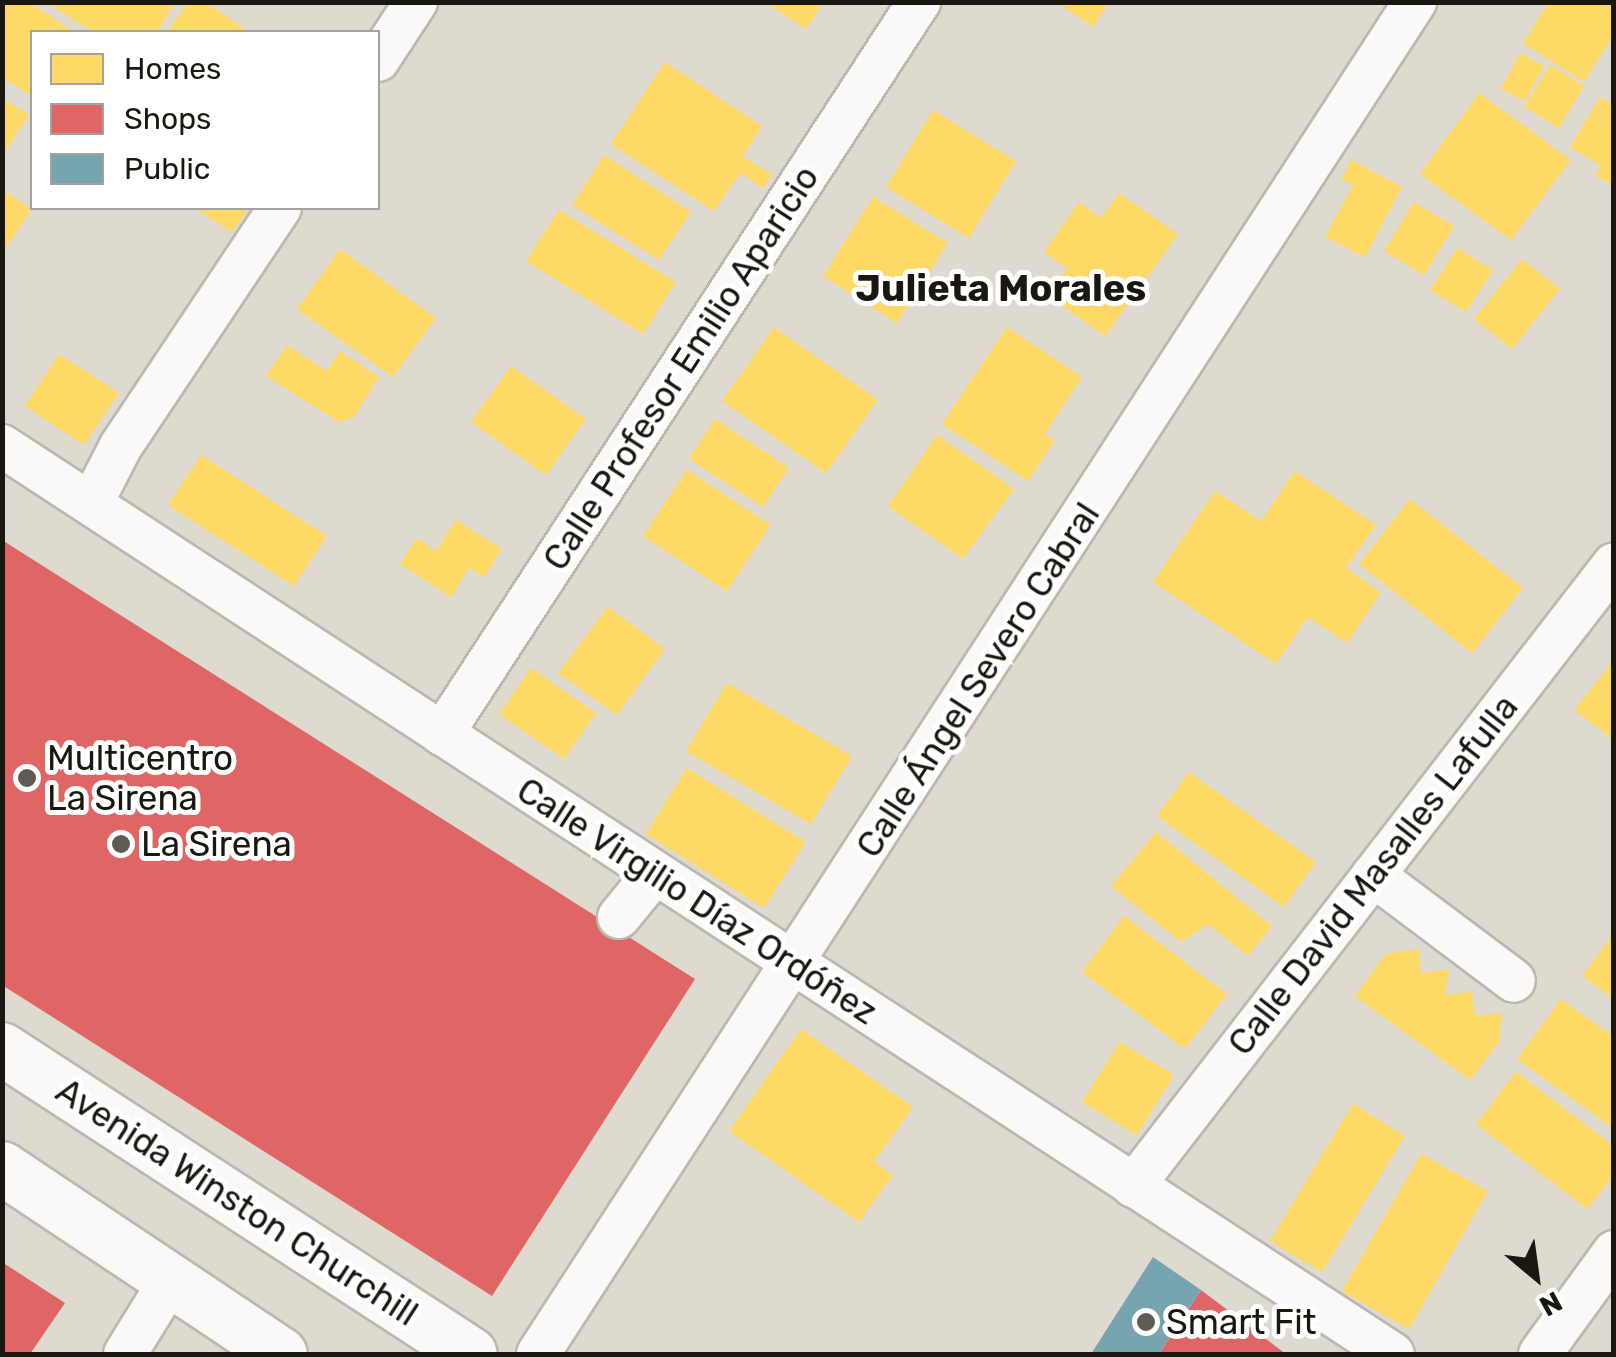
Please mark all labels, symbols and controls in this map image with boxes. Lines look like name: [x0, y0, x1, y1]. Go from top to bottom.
legend: [30, 30, 380, 210]
text: Homes: [124, 51, 221, 87]
text: Shops: [124, 101, 211, 137]
text: Public: [124, 151, 210, 187]
street label: Calle Profesor Emilio Aparicio: [534, 157, 828, 579]
district label: Julieta Morales: [856, 266, 1146, 312]
street label: Calle Ángel Severo Cabral: [847, 495, 1109, 865]
street label: Calle David Masalles Lafulla: [1219, 687, 1527, 1063]
place label: Multicentro La Sirena: [47, 737, 233, 819]
marker: Multicentro La Sirena: [16, 767, 38, 789]
street label: Calle Virgilio Díaz Ordóñez: [509, 769, 885, 1033]
place label: La Sirena: [141, 823, 292, 865]
marker: La Sirena: [110, 833, 132, 855]
street label: Avenida Winston Churchill: [48, 1069, 426, 1335]
north arrow: [1486, 1227, 1586, 1327]
text: N: [1534, 1284, 1568, 1323]
place label: Smart Fit: [1166, 1301, 1316, 1343]
marker: Smart Fit: [1135, 1311, 1157, 1333]

